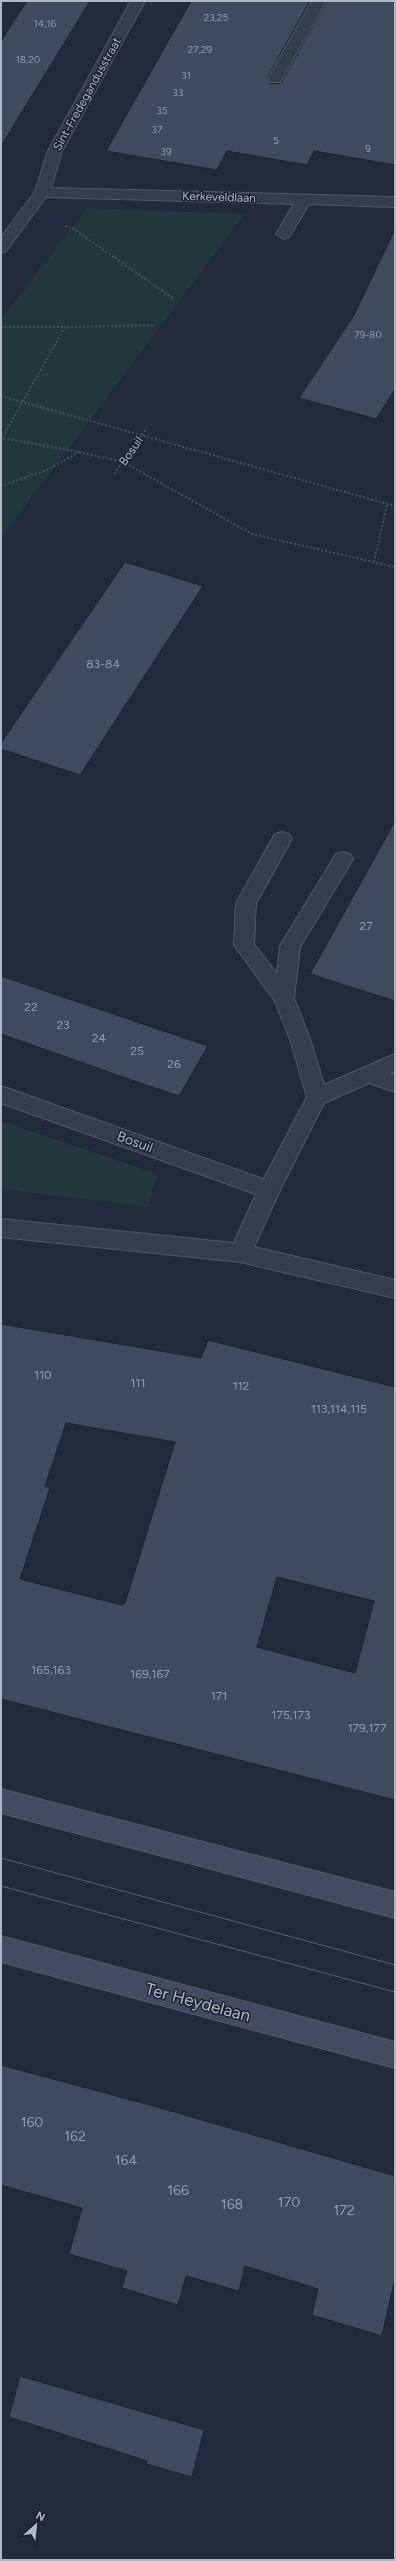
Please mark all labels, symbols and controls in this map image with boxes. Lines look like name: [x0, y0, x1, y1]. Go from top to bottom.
house number: 23,25: [204, 11, 229, 24]
house number: 14,16: [34, 17, 57, 30]
street label: Sint-Fredegandusstraat: [50, 35, 124, 153]
house number: 27,29: [188, 43, 213, 56]
house number: 18,20: [16, 53, 40, 66]
house number: 31: [181, 69, 191, 82]
house number: 33: [173, 86, 183, 99]
house number: 35: [156, 104, 168, 117]
house number: 37: [152, 123, 163, 136]
house number: 5: [273, 134, 279, 147]
house number: 9: [365, 142, 371, 155]
house number: 39: [160, 145, 172, 158]
street label: Kerkeveldlaan: [182, 189, 256, 205]
house number: 79-80: [354, 328, 382, 341]
street label: Bosuil: [116, 434, 146, 468]
house number: 83-84: [86, 657, 120, 671]
house number: 27: [359, 919, 373, 933]
house number: 22: [24, 1000, 38, 1014]
house number: 23: [56, 1018, 70, 1032]
house number: 24: [92, 1031, 107, 1045]
house number: 25: [130, 1044, 144, 1058]
house number: 26: [167, 1057, 181, 1071]
street label: Bosuil: [115, 1128, 155, 1156]
house number: 110: [34, 1368, 52, 1382]
house number: 111: [131, 1376, 145, 1390]
house number: 112: [233, 1379, 249, 1393]
house number: 113,114,115: [311, 1402, 367, 1416]
house number: 165,163: [31, 1663, 71, 1677]
house number: 169,167: [130, 1667, 170, 1681]
house number: 171: [211, 1689, 227, 1703]
house number: 175,173: [272, 1708, 310, 1722]
house number: 179,177: [348, 1721, 387, 1735]
street label: Ter Heydelaan: [143, 1978, 253, 2026]
house number: 160: [21, 2114, 43, 2131]
house number: 162: [64, 2128, 86, 2145]
house number: 164: [115, 2152, 138, 2169]
house number: 166: [167, 2182, 189, 2199]
house number: 170: [278, 2194, 300, 2211]
house number: 168: [221, 2196, 243, 2213]
house number: 172: [333, 2202, 355, 2219]
north arrow: [16, 2505, 56, 2545]
text: N: [34, 2509, 47, 2524]

